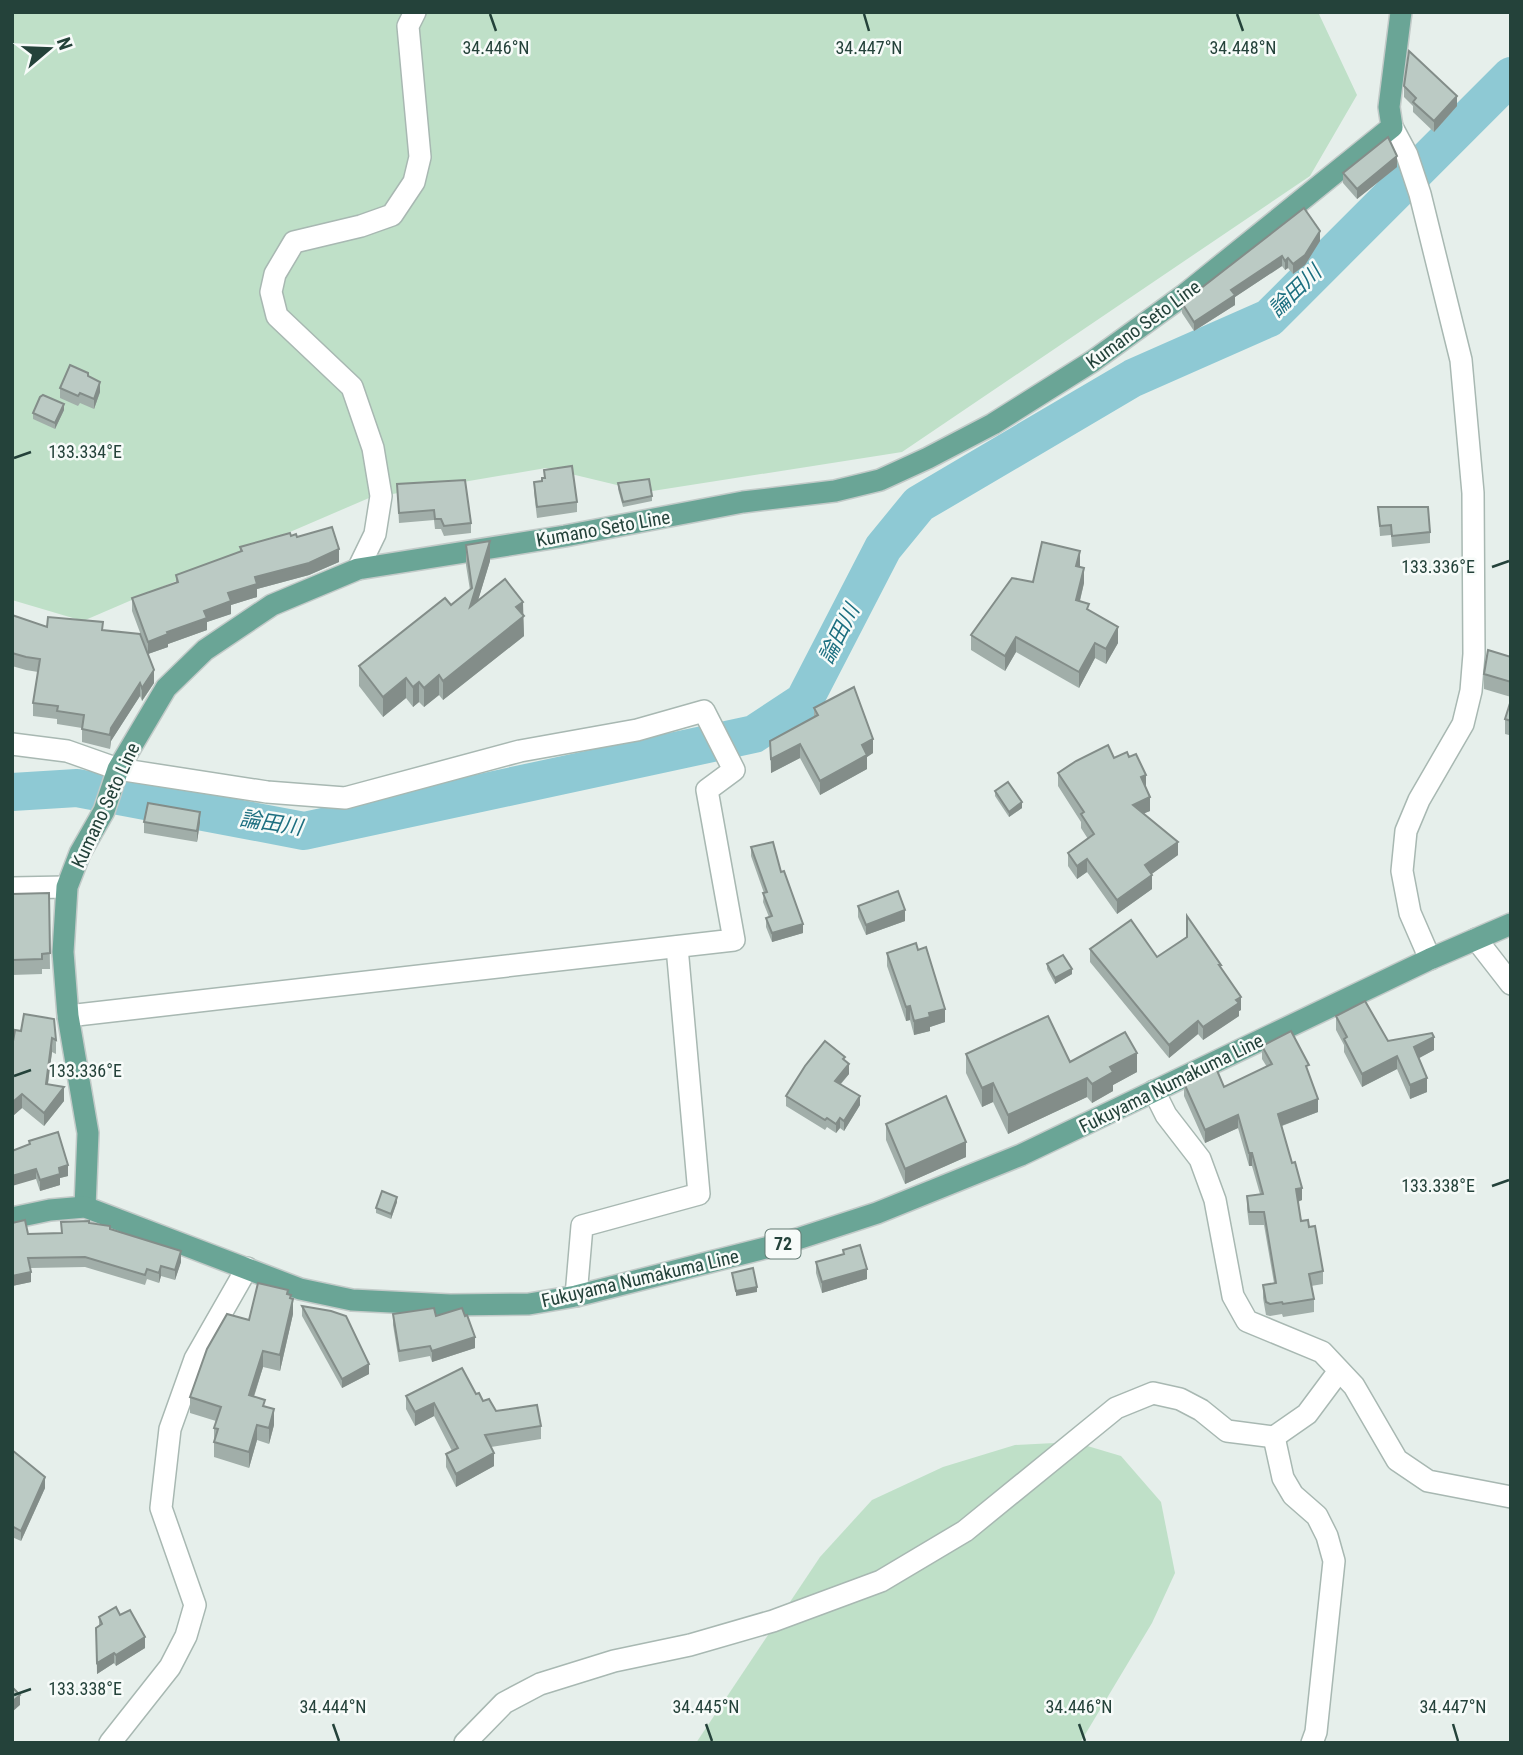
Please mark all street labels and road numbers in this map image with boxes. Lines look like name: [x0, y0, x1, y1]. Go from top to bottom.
street label: Kumano Seto Line: [1082, 275, 1205, 374]
street label: Kumano Seto Line: [534, 505, 672, 552]
street label: Kumano Seto Line: [66, 739, 145, 871]
street label: Fukuyama Numakuma Line: [1075, 1029, 1267, 1138]
road number: 72: [766, 1230, 800, 1259]
street label: Fukuyama Numakuma Line: [539, 1245, 741, 1312]

